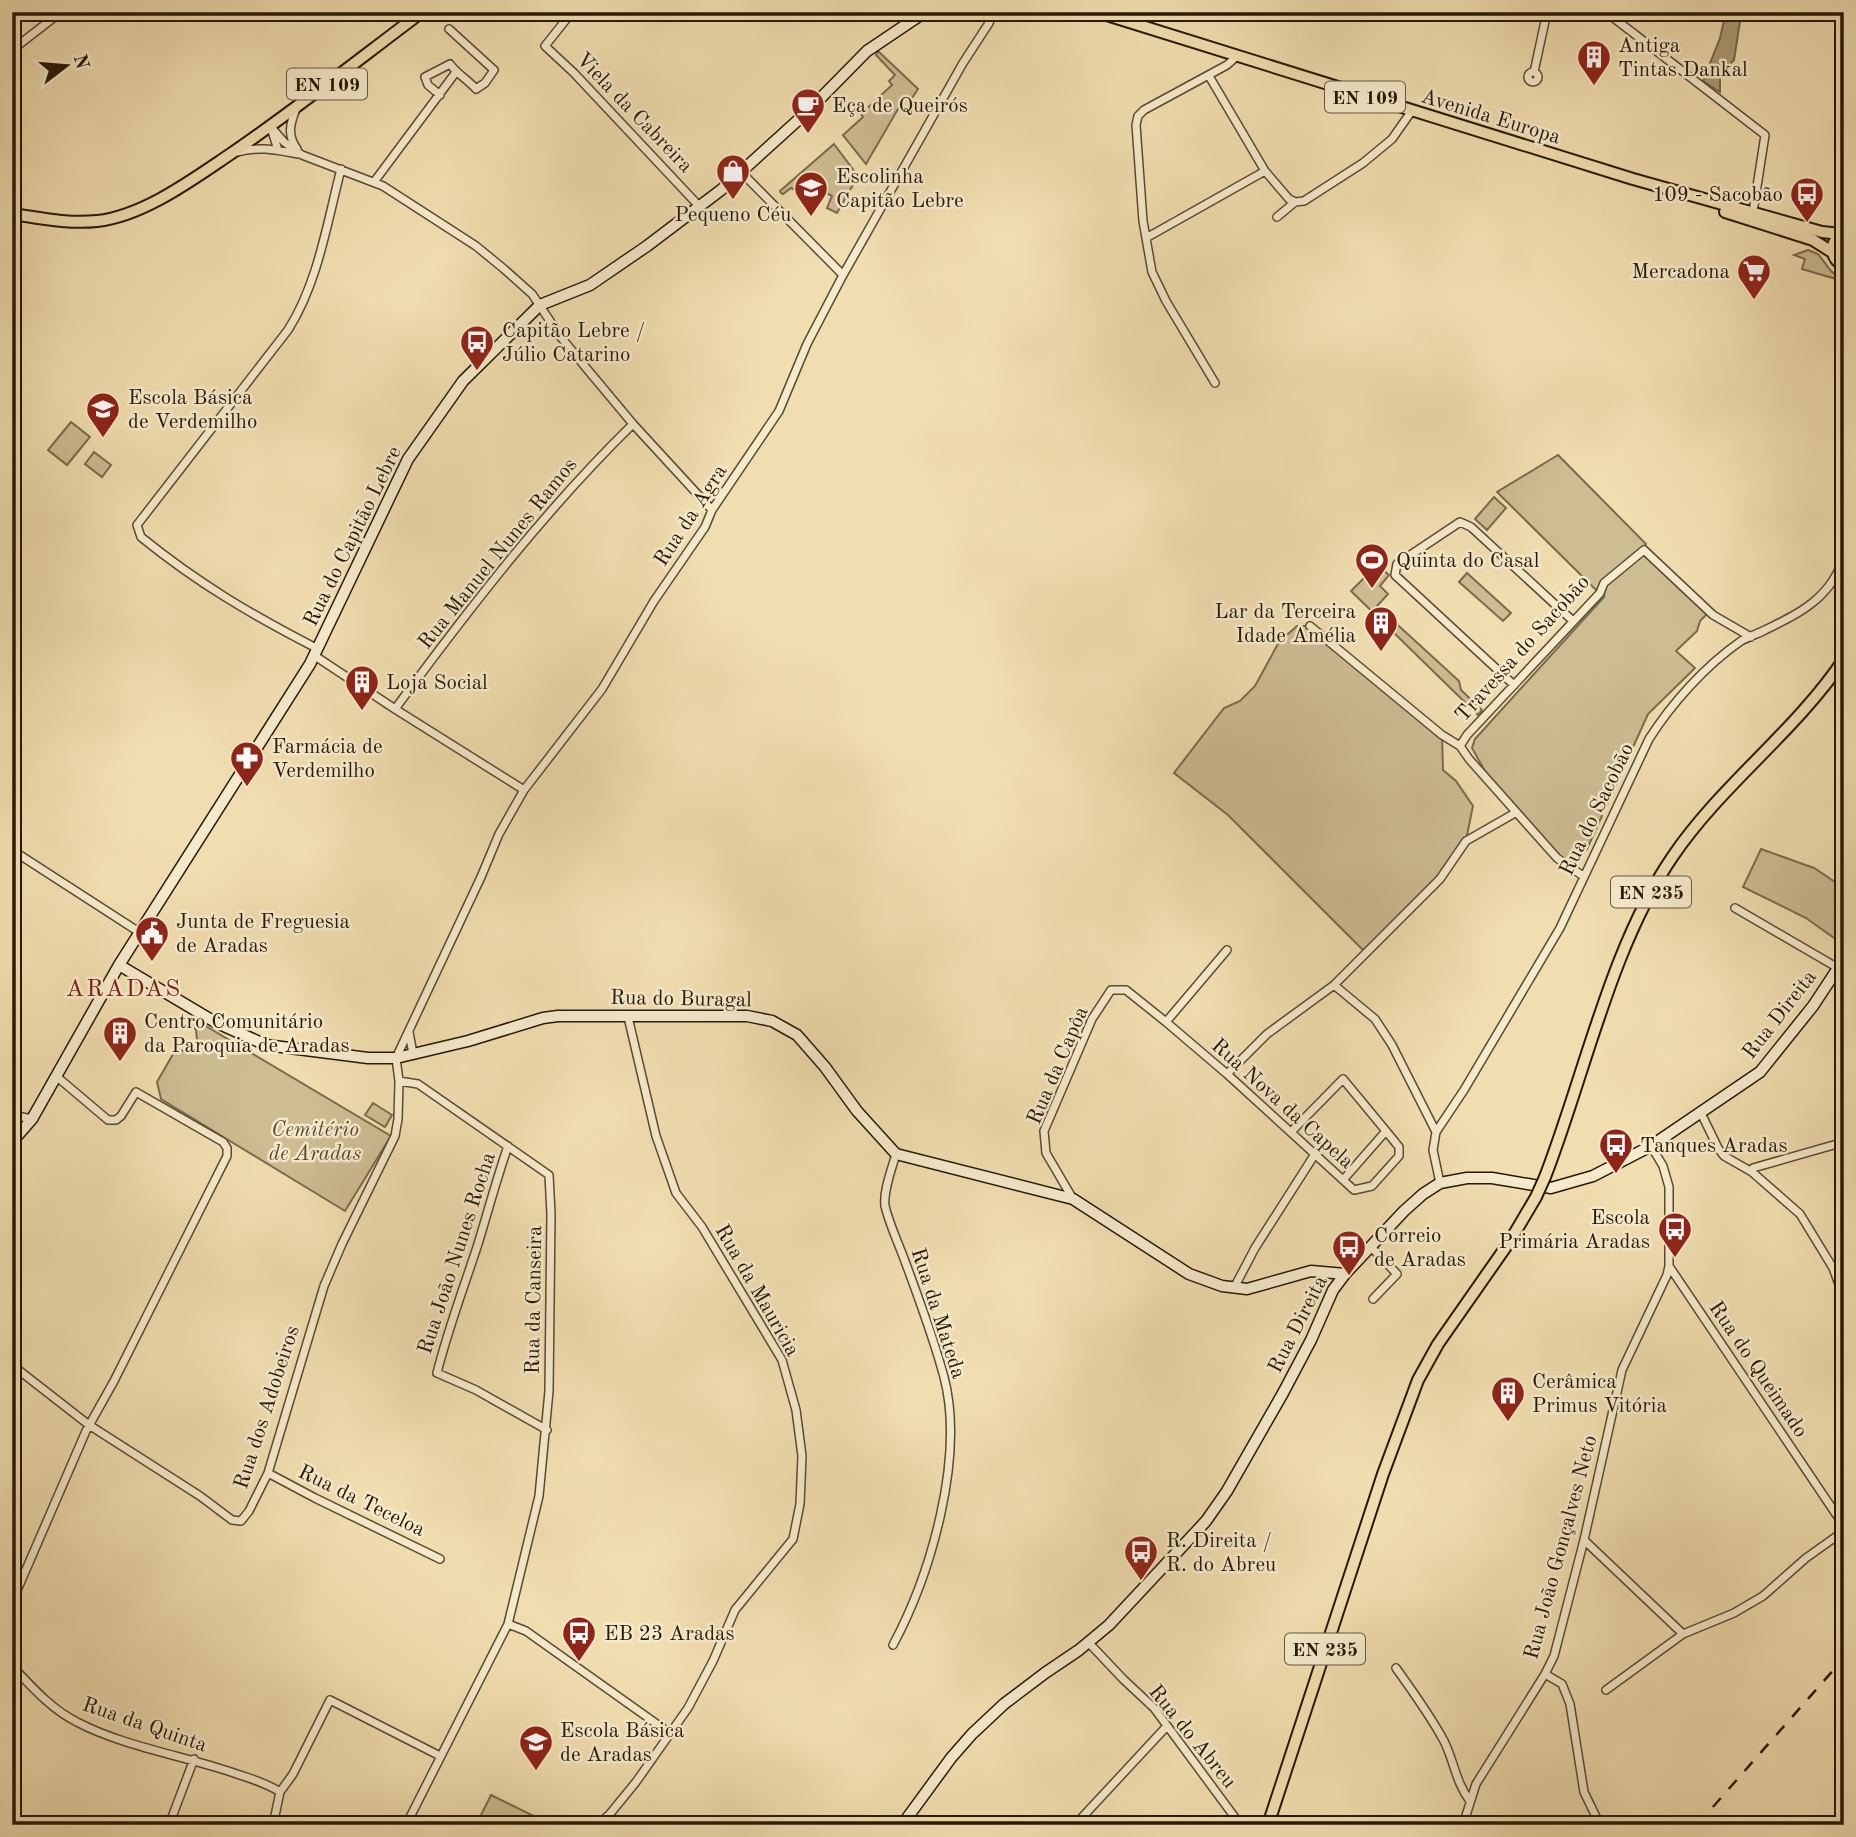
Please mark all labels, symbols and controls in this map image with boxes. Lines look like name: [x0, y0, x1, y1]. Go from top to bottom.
north arrow: [32, 32, 102, 102]
place label: Antiga Tintas Dankal: [1618, 36, 1748, 81]
building icon: Antiga Tintas Dankal: [1575, 38, 1613, 87]
street label: Viela da Cabreira: [572, 49, 696, 177]
text: N: [69, 52, 91, 72]
road number: EN 109: [287, 68, 367, 100]
road number: EN 109: [1325, 82, 1405, 113]
cafe icon: Eça de Queirós: [789, 86, 827, 135]
street label: Avenida Europa: [1418, 86, 1563, 149]
place label: Eça de Queirós: [832, 96, 968, 117]
shop icon: Pequeno Céu: [714, 152, 752, 201]
place label: Escolinha Capitão Lebre: [836, 167, 964, 212]
school or university icon: Escolinha Capitão Lebre: [792, 169, 830, 218]
bus stop icon: 109 - Sacobão: [1788, 175, 1826, 224]
place label: 109 - Sacobão: [1652, 185, 1783, 206]
place label: Pequeno Céu: [675, 205, 791, 226]
supermarket icon: Mercadona: [1735, 252, 1773, 301]
place label: Mercadona: [1632, 262, 1730, 283]
place label: Capitão Lebre / Júlio Catarino: [502, 321, 645, 366]
bus stop icon: Capitão Lebre / Júlio Catarino: [458, 323, 496, 372]
place label: Escola Básica de Verdemilho: [128, 388, 257, 433]
school or university icon: Escola Básica de Verdemilho: [84, 390, 122, 439]
street label: Rua do Capitão Lebre: [301, 443, 406, 630]
street label: Rua Manuel Nunes Ramos: [415, 454, 582, 654]
street label: Rua da Agra: [651, 461, 732, 570]
sports icon: Quinta do Casal: [1353, 541, 1391, 590]
place label: Quinta do Casal: [1396, 551, 1540, 572]
street label: Travessa do Sacobão: [1452, 572, 1594, 726]
place label: Lar da Terceira Idade Amélia: [1215, 602, 1356, 647]
building icon: Lar da Terceira Idade Amélia: [1362, 604, 1400, 653]
building icon: Loja Social: [343, 663, 381, 712]
place label: Loja Social: [386, 673, 488, 694]
place label: Farmácia de Verdemilho: [272, 737, 383, 782]
pharmacy icon: Farmácia de Verdemilho: [228, 739, 266, 788]
street label: Rua do Sacobão: [1556, 740, 1638, 879]
road number: EN 235: [1611, 876, 1691, 908]
place label: Junta de Freguesia de Aradas: [176, 912, 350, 957]
public building icon: Junta de Freguesia de Aradas: [133, 914, 171, 963]
street label: Rua Direita: [1739, 967, 1821, 1063]
district label: ARADAS: [66, 978, 182, 1002]
street label: Rua do Buragal: [610, 988, 752, 1011]
street label: Rua da Capôa: [1024, 1004, 1093, 1128]
place label: Centro Comunitário da Paroquia de Aradas: [144, 1012, 350, 1057]
building icon: Centro Comunitário da Paroquia de Aradas: [101, 1014, 139, 1063]
street label: Rua Nova da Capela: [1207, 1035, 1357, 1173]
park label: Cemitério de Aradas: [269, 1120, 361, 1165]
bus stop icon: Tanques Aradas: [1597, 1126, 1635, 1175]
place label: Tanques Aradas: [1640, 1136, 1788, 1157]
street label: Rua João Nunes Rocha: [415, 1150, 500, 1357]
place label: Escola Primária Aradas: [1498, 1208, 1650, 1253]
bus stop icon: Escola Primária Aradas: [1656, 1210, 1694, 1259]
street label: Rua da Mauricia: [711, 1221, 803, 1360]
street label: Rua da Canseira: [523, 1225, 546, 1375]
place label: Correio de Aradas: [1374, 1226, 1466, 1271]
bus stop icon: Correio de Aradas: [1330, 1228, 1368, 1277]
street label: Rua da Mateda: [907, 1246, 969, 1381]
street label: Rua Direita: [1265, 1273, 1332, 1377]
street label: Rua do Queimado: [1704, 1298, 1811, 1442]
street label: Rua dos Adobeiros: [231, 1323, 304, 1492]
place label: Cerâmica Primus Vitória: [1532, 1372, 1667, 1417]
building icon: Cerâmica Primus Vitória: [1489, 1374, 1527, 1423]
street label: Rua João Gonçalves Neto: [1521, 1433, 1602, 1662]
street label: Rua da Teceloa: [295, 1462, 428, 1541]
place label: R. Direita / R. do Abreu: [1166, 1531, 1276, 1576]
bus stop icon: R. Direita / R. do Abreu: [1122, 1533, 1160, 1582]
bus stop icon: EB 23 Aradas: [560, 1614, 598, 1663]
place label: EB 23 Aradas: [604, 1624, 735, 1645]
road number: EN 235: [1285, 1634, 1365, 1665]
street label: Rua do Abreu: [1144, 1681, 1240, 1793]
street label: Rua da Quinta: [79, 1694, 210, 1757]
place label: Escola Básica de Aradas: [560, 1721, 684, 1766]
school or university icon: Escola Básica de Aradas: [517, 1723, 555, 1772]

